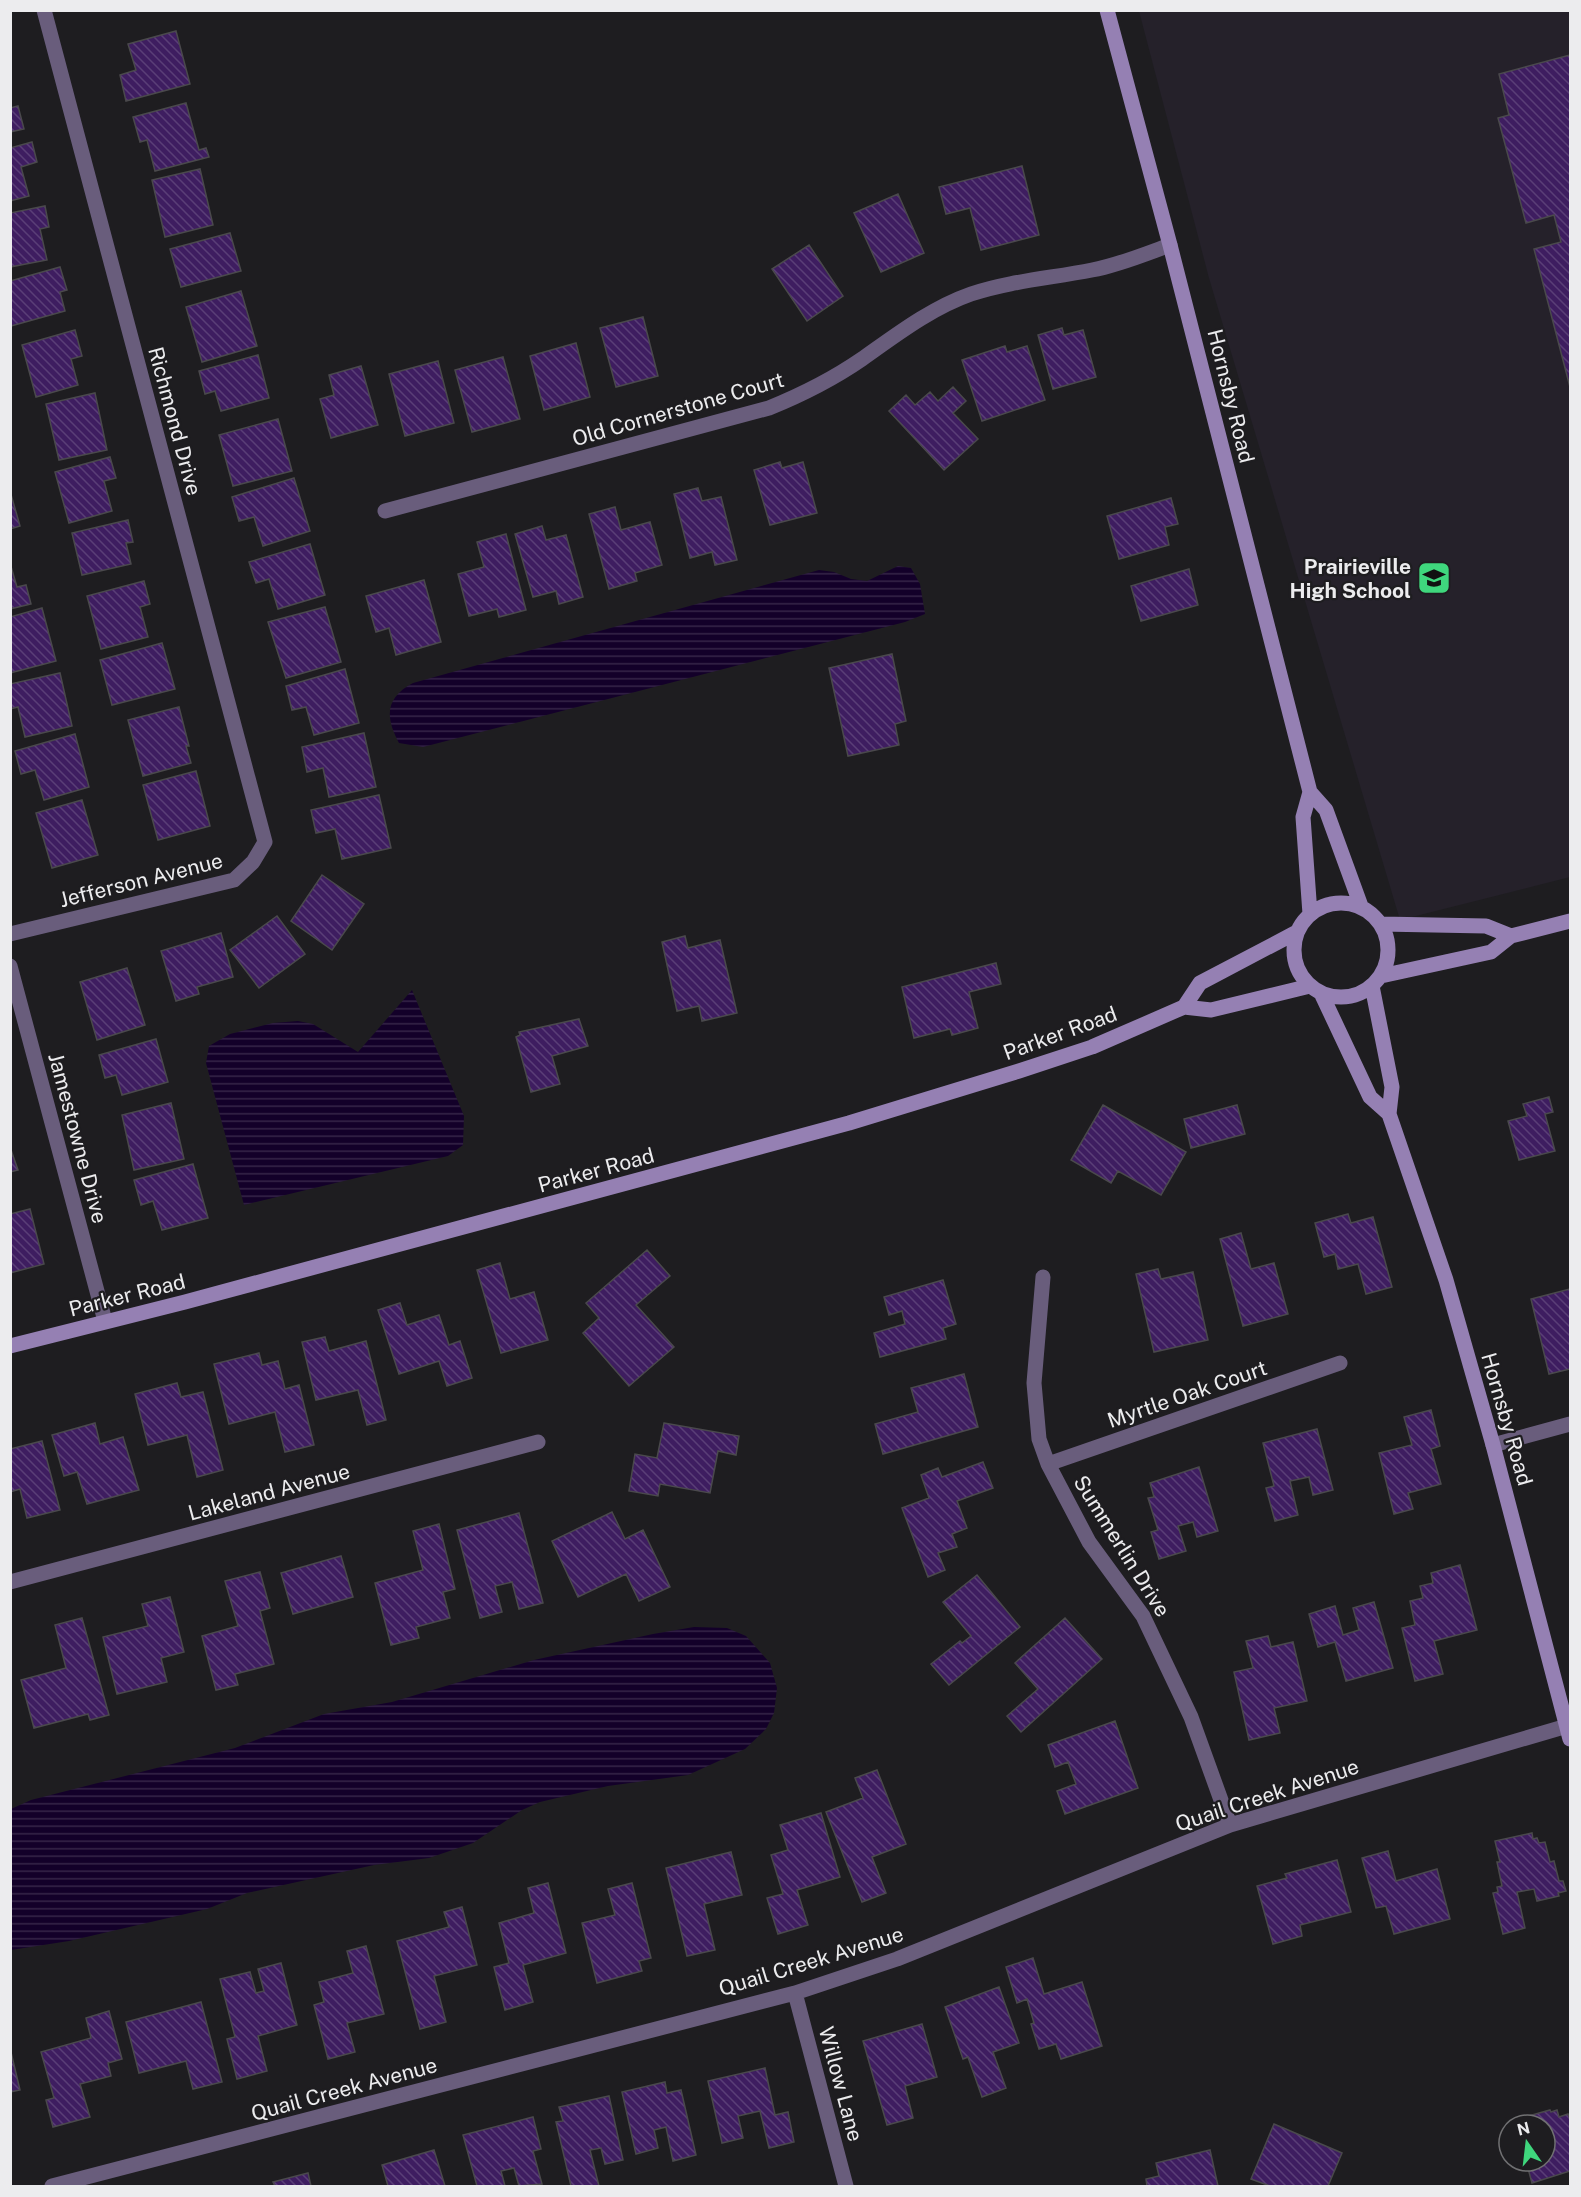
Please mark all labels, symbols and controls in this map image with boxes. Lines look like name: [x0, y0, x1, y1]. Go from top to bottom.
street label: Hornsby Road: [1202, 326, 1260, 466]
street label: Richmond Drive: [143, 344, 207, 498]
street label: Old Cornerstone Court: [569, 367, 787, 451]
place label: Prairieville High School: [1290, 554, 1411, 603]
school or university icon: Prairieville High School: [1416, 560, 1452, 596]
street label: Jefferson Avenue: [57, 848, 225, 912]
street label: Parker Road: [1000, 1001, 1120, 1065]
street label: Jamestowne Drive: [43, 1050, 113, 1226]
street label: Parker Road: [535, 1142, 657, 1198]
street label: Parker Road: [66, 1268, 188, 1322]
street label: Hornsby Road: [1476, 1350, 1538, 1488]
street label: Myrtle Oak Court: [1104, 1355, 1270, 1433]
street label: Lakeland Avenue: [185, 1458, 353, 1526]
street label: Summerlin Drive: [1069, 1471, 1175, 1621]
street label: Quail Creek Avenue: [1172, 1754, 1362, 1836]
street label: Quail Creek Avenue: [716, 1921, 906, 2001]
street label: Willow Lane: [814, 2024, 868, 2144]
street label: Quail Creek Avenue: [248, 2052, 440, 2126]
north arrow: [1497, 2113, 1557, 2173]
text: N: [1515, 2118, 1532, 2140]

